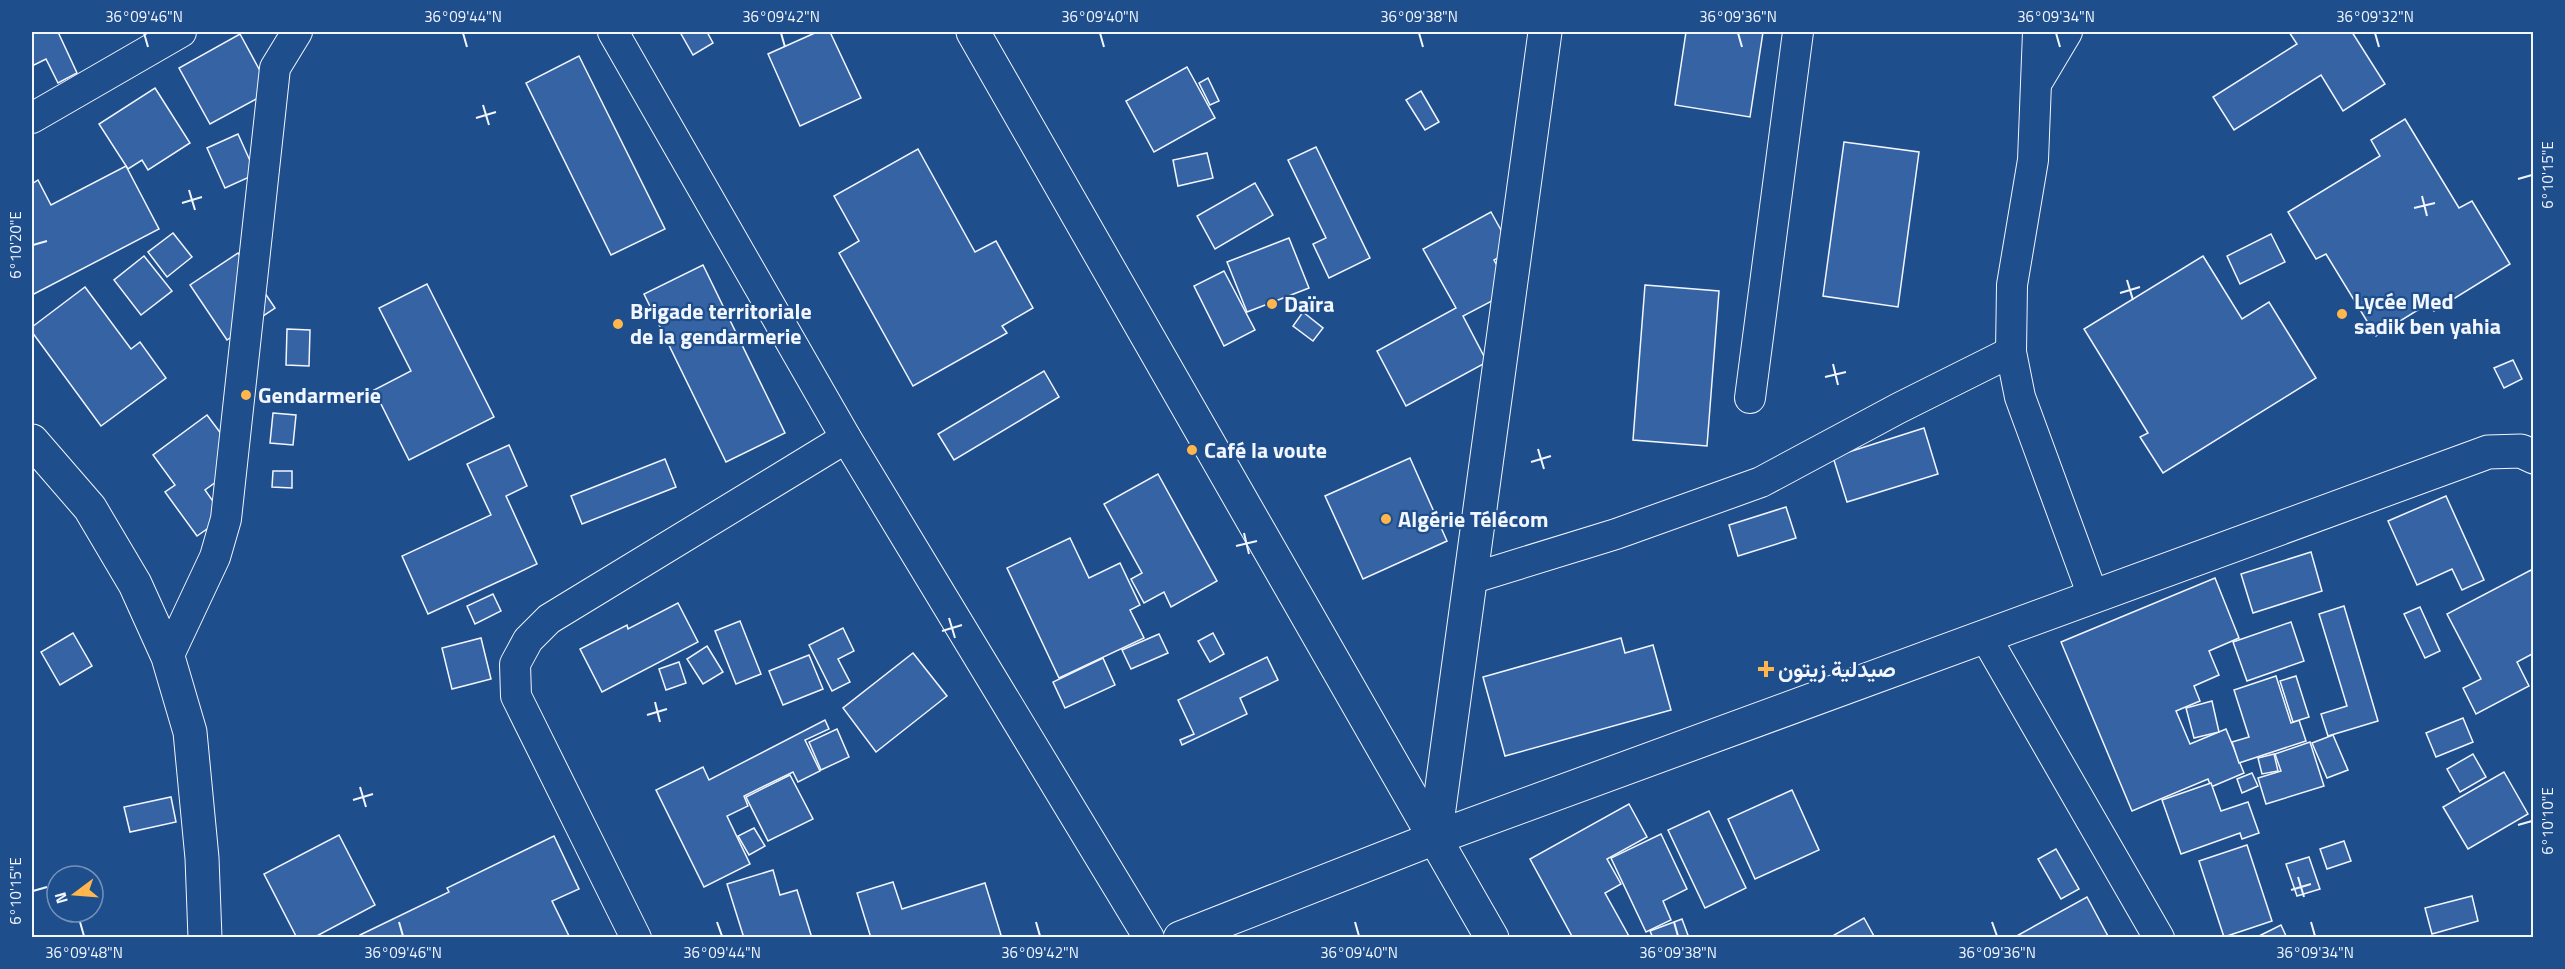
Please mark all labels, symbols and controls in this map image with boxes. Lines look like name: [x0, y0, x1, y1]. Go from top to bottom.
text: 36°09'46"N: [105, 5, 183, 28]
text: 36°09'44"N: [424, 5, 502, 28]
text: 36°09'42"N: [742, 5, 820, 28]
text: 36°09'40"N: [1061, 5, 1139, 28]
text: 36°09'38"N: [1380, 5, 1458, 28]
text: 36°09'36"N: [1699, 5, 1777, 28]
text: 36°09'34"N: [2017, 5, 2095, 28]
text: 36°09'32"N: [2336, 5, 2414, 28]
text: 6°10'15"E: [2536, 141, 2559, 209]
text: 6°10'20"E: [4, 211, 27, 279]
place label: Lycée Med sadik ben yahia: [2354, 284, 2501, 343]
place label: Daïra: [1284, 287, 1334, 321]
place label: Brigade territoriale de la gendarmerie: [630, 294, 812, 353]
marker: Daïra: [1265, 297, 1279, 311]
marker: Lycée Med sadik ben yahia: [2335, 307, 2349, 321]
marker: Brigade territoriale de la gendarmerie: [611, 317, 625, 331]
place label: Gendarmerie: [258, 378, 381, 412]
marker: Gendarmerie: [239, 388, 253, 402]
place label: Café la voute: [1204, 433, 1327, 467]
marker: Café la voute: [1185, 443, 1199, 457]
place label: Algérie Télécom: [1398, 502, 1548, 536]
marker: Algérie Télécom: [1379, 512, 1393, 526]
place label: صيدلية زيتون: [1778, 652, 1896, 686]
marker: صيدلية زيتون: [1759, 662, 1773, 676]
text: 6°10'10"E: [2536, 787, 2559, 855]
text: 6°10'15"E: [4, 857, 27, 925]
north arrow: [45, 864, 105, 924]
text: N: [48, 889, 74, 907]
text: 36°09'48"N: [45, 941, 123, 964]
text: 36°09'46"N: [364, 941, 442, 964]
text: 36°09'44"N: [683, 941, 761, 964]
text: 36°09'42"N: [1001, 941, 1079, 964]
text: 36°09'40"N: [1320, 941, 1398, 964]
text: 36°09'38"N: [1639, 941, 1717, 964]
text: 36°09'36"N: [1958, 941, 2036, 964]
text: 36°09'34"N: [2276, 941, 2354, 964]

